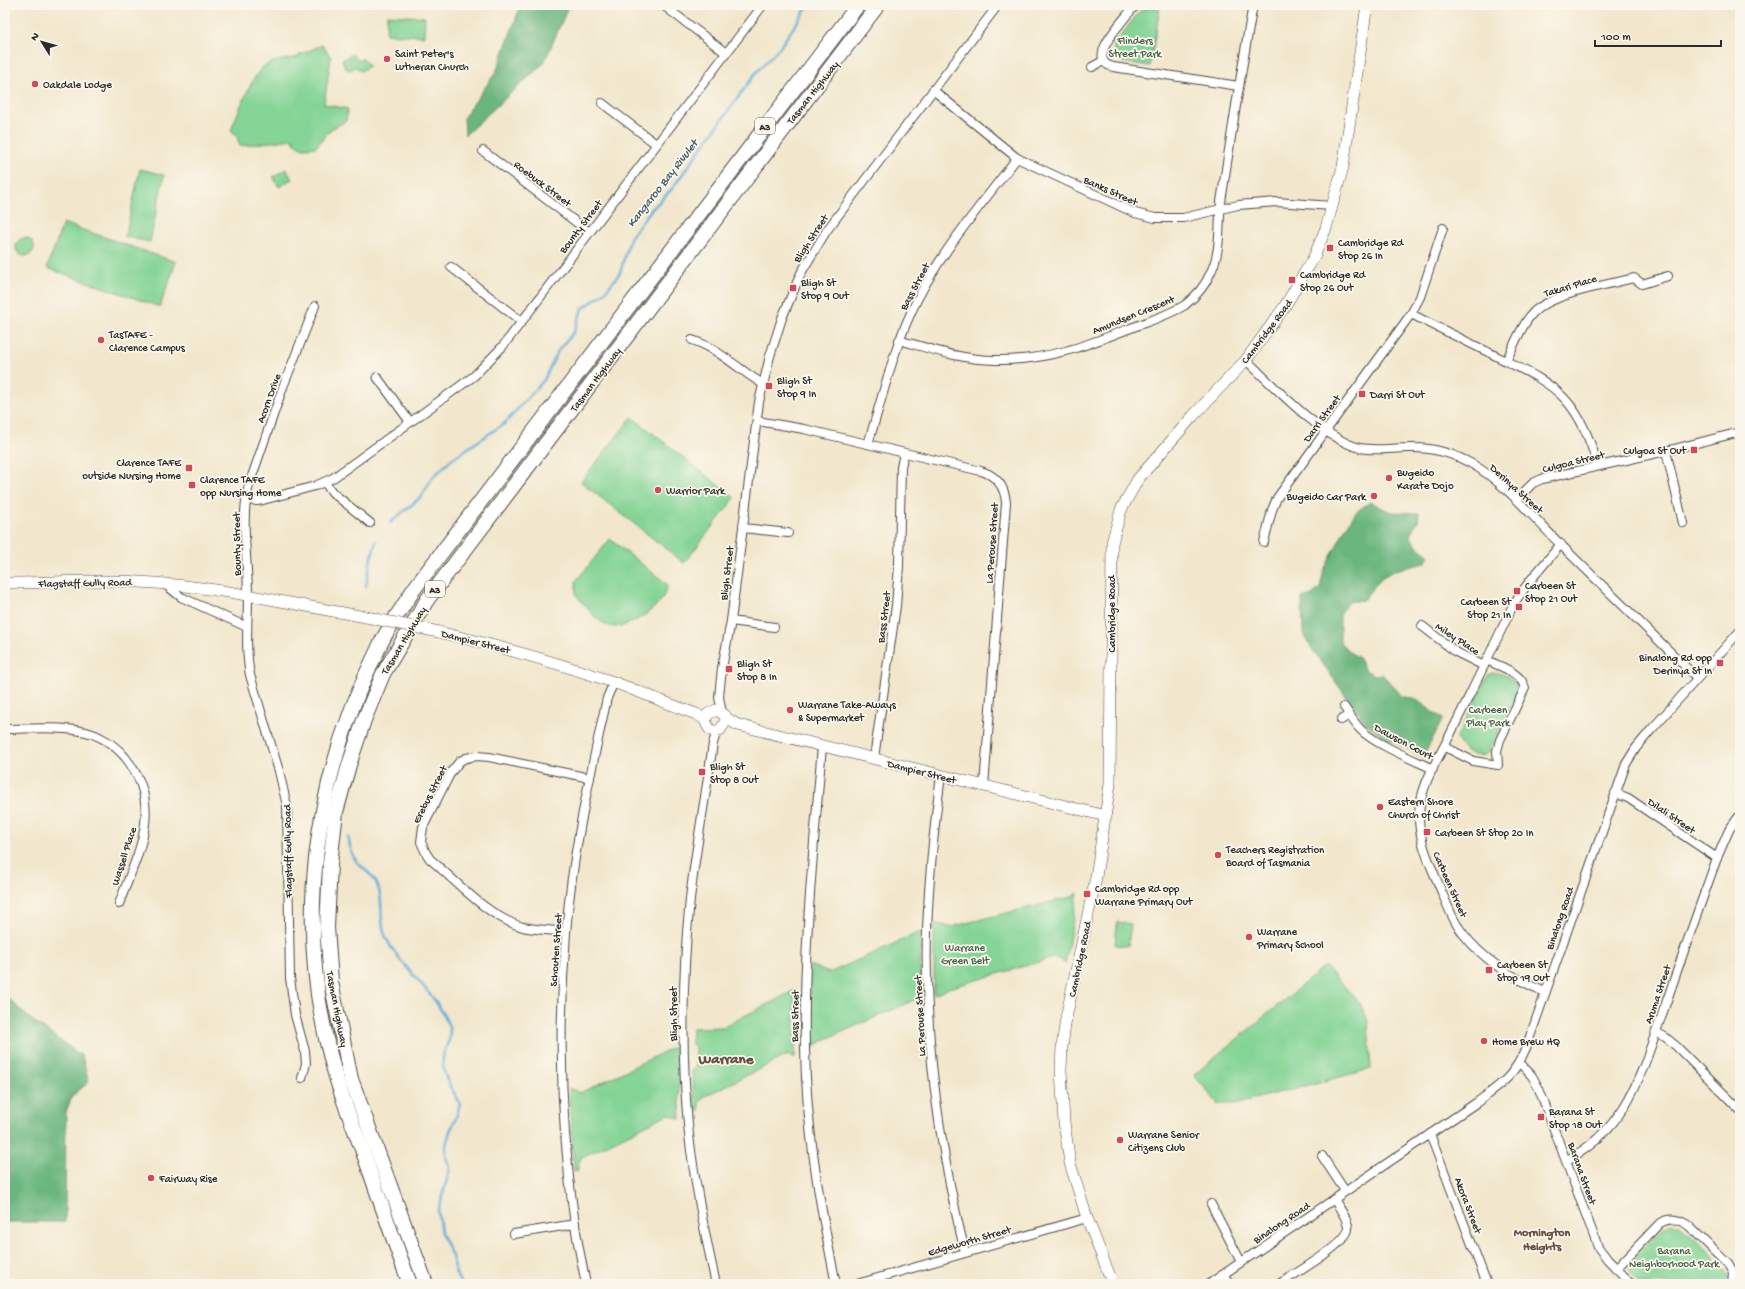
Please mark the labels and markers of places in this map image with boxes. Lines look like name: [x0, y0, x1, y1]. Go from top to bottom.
place label: Saint Peter's Lutheran Church: [395, 49, 469, 74]
marker: Saint Peter's Lutheran Church: [382, 54, 392, 64]
marker: Oakdale Lodge: [30, 79, 40, 89]
place label: Oakdale Lodge: [43, 80, 112, 92]
place label: Cambridge Rd Stop 26 In: [1338, 238, 1405, 263]
marker: Cambridge Rd Stop 26 In: [1325, 243, 1335, 253]
place label: Cambridge Rd Stop 26 Out: [1300, 270, 1367, 295]
marker: Cambridge Rd Stop 26 Out: [1287, 275, 1297, 285]
place label: Bligh St Stop 9 Out: [800, 278, 850, 303]
marker: Bligh St Stop 9 Out: [788, 283, 798, 293]
place label: TasTAFE - Clarence Campus: [108, 330, 186, 355]
marker: TasTAFE - Clarence Campus: [96, 335, 106, 345]
place label: Bligh St Stop 9 In: [776, 376, 817, 401]
marker: Bligh St Stop 9 In: [764, 381, 774, 391]
marker: Darri St Out: [1357, 389, 1367, 399]
place label: Darri St Out: [1369, 390, 1426, 402]
marker: Culgoa St Out: [1689, 445, 1699, 455]
place label: Culgoa St Out: [1623, 446, 1688, 458]
place label: Clarence TAFE outside Nursing Home: [82, 458, 182, 483]
marker: Clarence TAFE outside Nursing Home: [184, 463, 194, 473]
place label: Bugeido Karate Dojo: [1396, 468, 1454, 493]
marker: Bugeido Karate Dojo: [1384, 473, 1394, 483]
place label: Clarence TAFE opp Nursing Home: [200, 475, 282, 500]
marker: Clarence TAFE opp Nursing Home: [187, 480, 197, 490]
marker: Warrior Park: [653, 485, 663, 495]
place label: Warrior Park: [666, 486, 726, 498]
marker: Bugeido Car Park: [1369, 491, 1379, 501]
place label: Bugeido Car Park: [1286, 492, 1367, 504]
place label: Carbeen St Stop 21 Out: [1525, 581, 1579, 606]
marker: Carbeen St Stop 21 Out: [1512, 586, 1522, 596]
place label: Carbeen St Stop 21 In: [1460, 597, 1512, 622]
marker: Carbeen St Stop 21 In: [1514, 602, 1524, 612]
place label: Binalong Rd opp Derinya St In: [1638, 653, 1713, 678]
marker: Binalong Rd opp Derinya St In: [1715, 658, 1725, 668]
place label: Bligh St Stop 8 In: [736, 659, 778, 684]
marker: Bligh St Stop 8 In: [724, 664, 734, 674]
place label: Warrane Take-Aways & Supermarket: [798, 700, 897, 725]
marker: Warrane Take-Aways & Supermarket: [785, 705, 795, 715]
place label: Bligh St Stop 8 Out: [709, 762, 760, 787]
marker: Bligh St Stop 8 Out: [697, 767, 707, 777]
place label: Eastern Shore Church of Christ: [1388, 797, 1461, 822]
marker: Eastern Shore Church of Christ: [1375, 802, 1385, 812]
marker: Carbeen St Stop 20 In: [1422, 827, 1432, 837]
place label: Carbeen St Stop 20 In: [1435, 828, 1534, 840]
place label: Teachers Registration Board of Tasmania: [1225, 845, 1325, 870]
marker: Teachers Registration Board of Tasmania: [1213, 850, 1223, 860]
place label: Cambridge Rd opp Warrane Primary Out: [1095, 884, 1194, 909]
marker: Cambridge Rd opp Warrane Primary Out: [1082, 889, 1092, 899]
place label: Warrane Primary School: [1256, 927, 1324, 952]
marker: Warrane Primary School: [1244, 932, 1254, 942]
place label: Carbeen St Stop 19 Out: [1497, 960, 1551, 985]
marker: Carbeen St Stop 19 Out: [1484, 965, 1494, 975]
marker: Home Brew HQ: [1479, 1036, 1489, 1046]
place label: Home Brew HQ: [1492, 1037, 1560, 1049]
place label: Barana St Stop 18 Out: [1548, 1107, 1603, 1132]
marker: Barana St Stop 18 Out: [1536, 1112, 1546, 1122]
place label: Warrane Senior Citizens Club: [1128, 1130, 1200, 1155]
marker: Warrane Senior Citizens Club: [1115, 1135, 1125, 1145]
marker: Fairway Rise: [146, 1173, 156, 1183]
place label: Fairway Rise: [158, 1174, 218, 1186]

